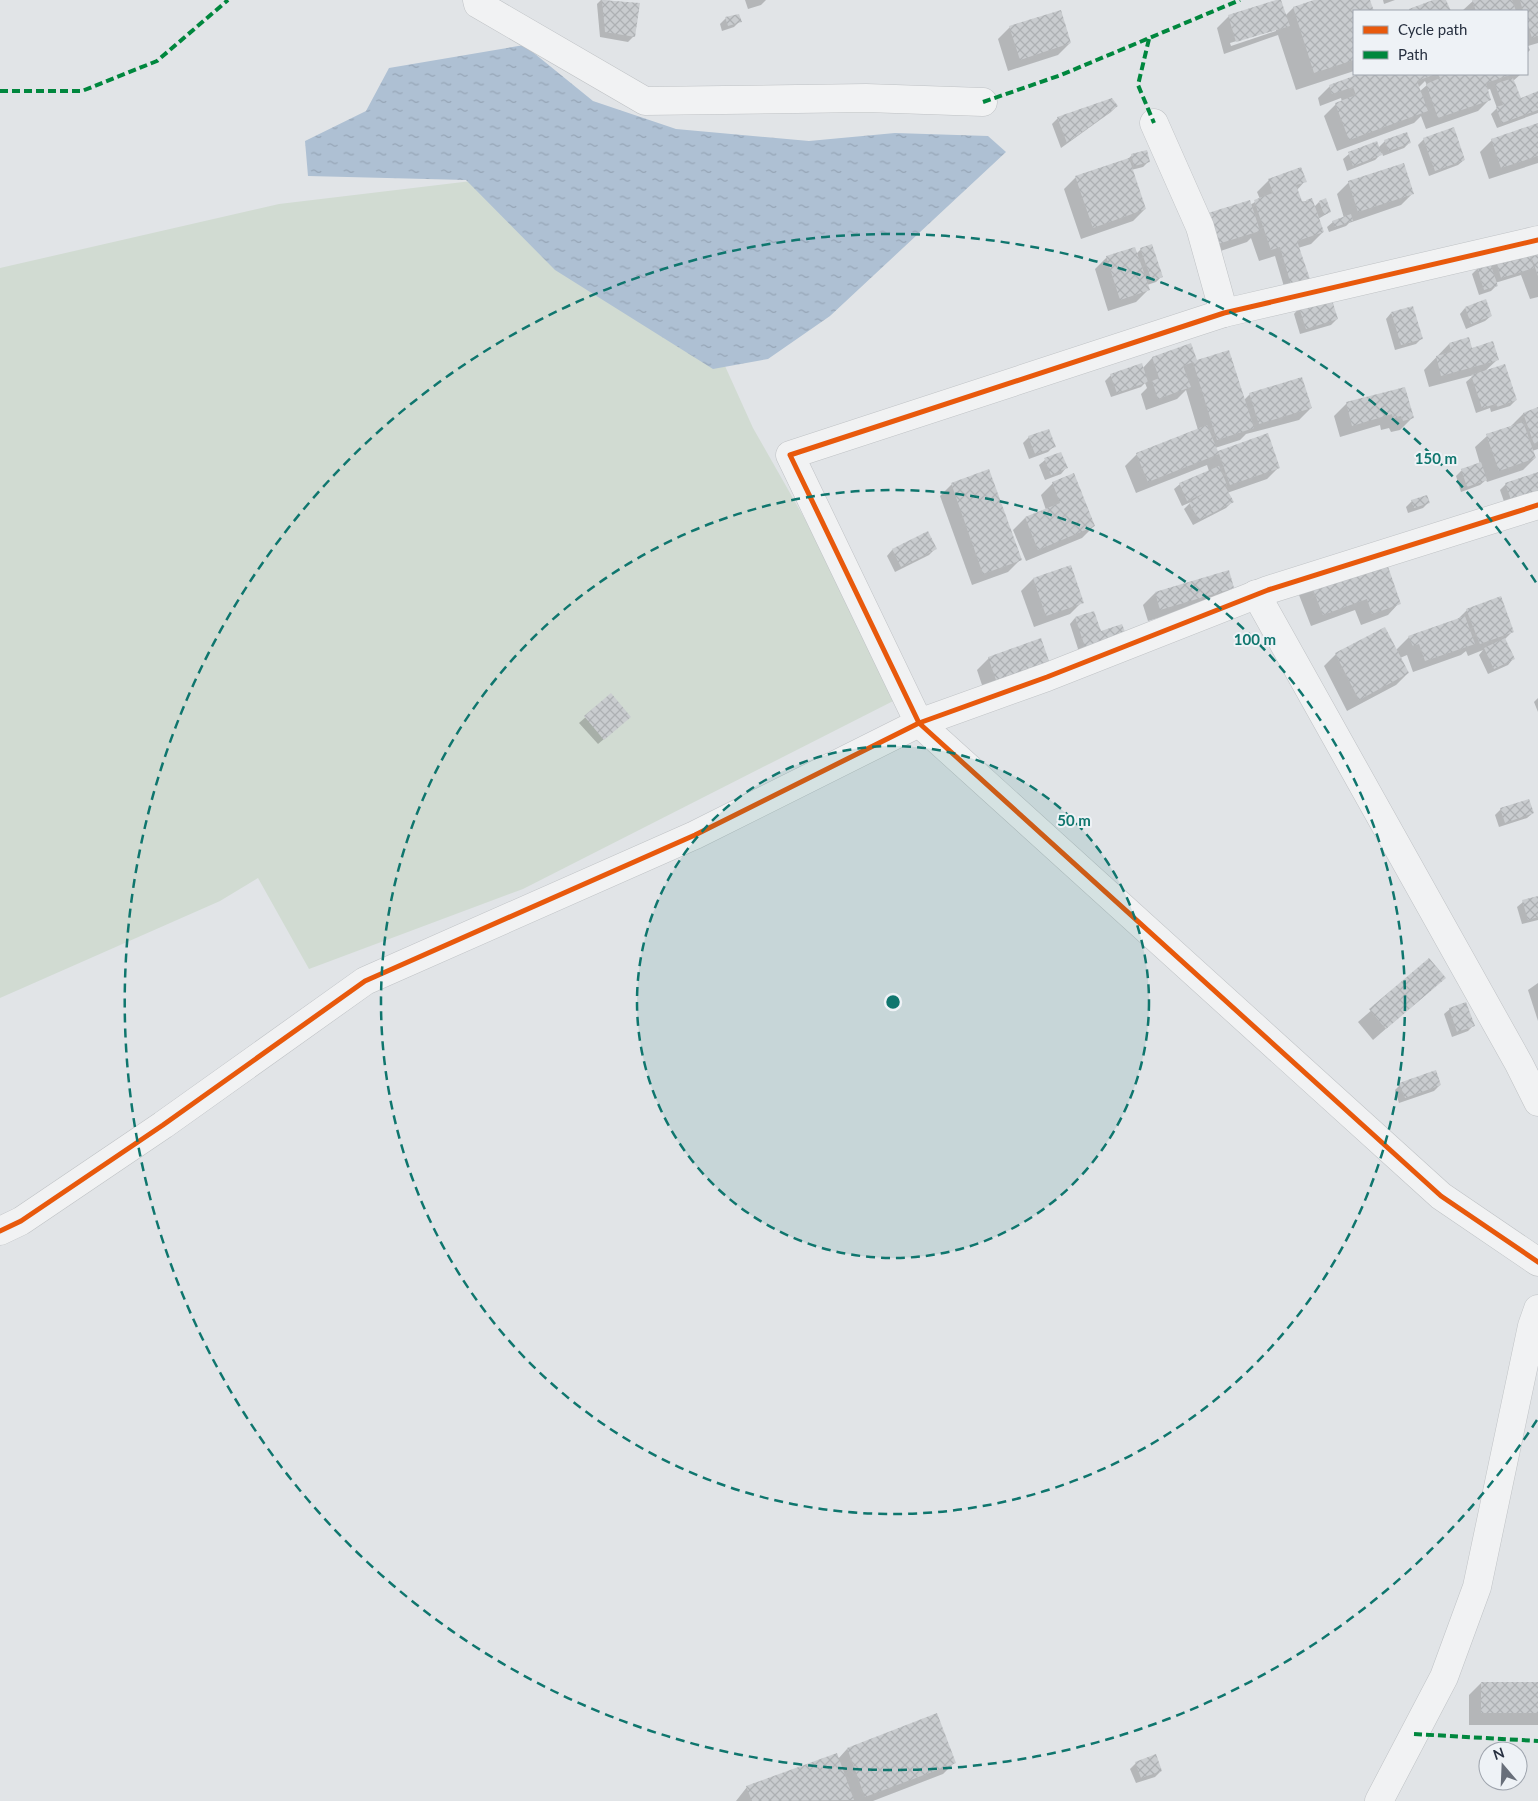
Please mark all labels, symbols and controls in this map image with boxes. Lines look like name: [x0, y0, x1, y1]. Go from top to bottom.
legend: [1353, 10, 1528, 75]
text: Cycle path: [1398, 20, 1467, 38]
text: Path: [1398, 45, 1428, 63]
text: 150 m: [1415, 449, 1457, 467]
text: 100 m: [1234, 630, 1276, 648]
text: 50 m: [1057, 811, 1091, 829]
centre of rings: [884, 993, 902, 1011]
north arrow: [1478, 1741, 1528, 1791]
text: N: [1491, 1743, 1506, 1763]

